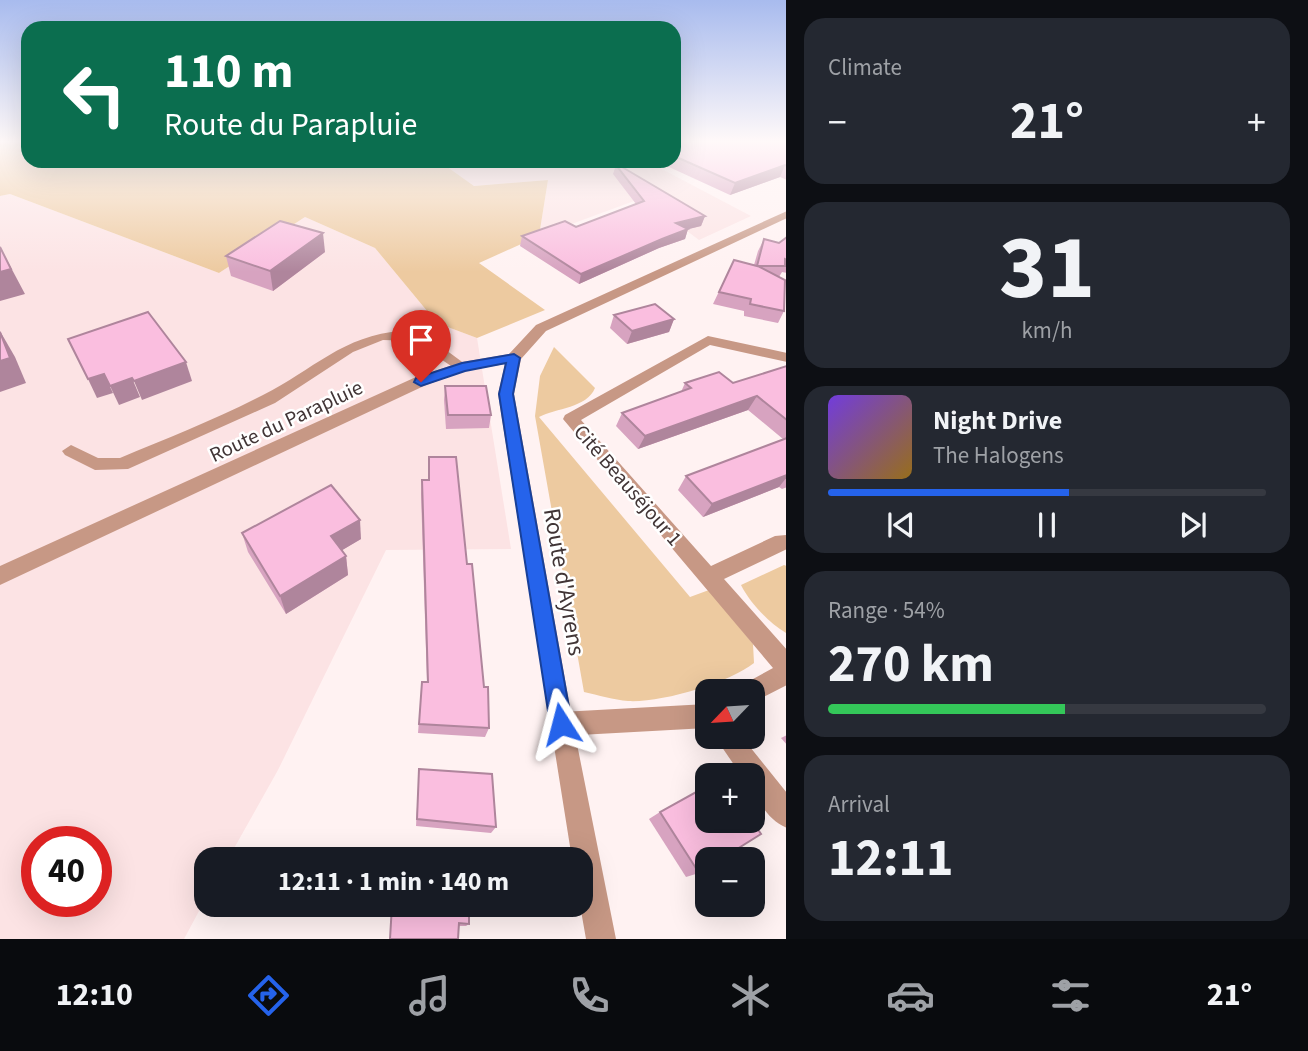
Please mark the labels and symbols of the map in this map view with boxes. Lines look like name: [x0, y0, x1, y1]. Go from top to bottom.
pin: [391, 310, 451, 382]
street label: Route du Parapluie: [204, 372, 368, 470]
street label: Cité Beauséjour 1: [567, 418, 689, 552]
street label: Route d'Ayrens: [534, 505, 594, 659]
north arrow: [695, 679, 765, 749]
position arrow: [524, 687, 598, 761]
speed limit sign: 40: [21, 826, 112, 917]

